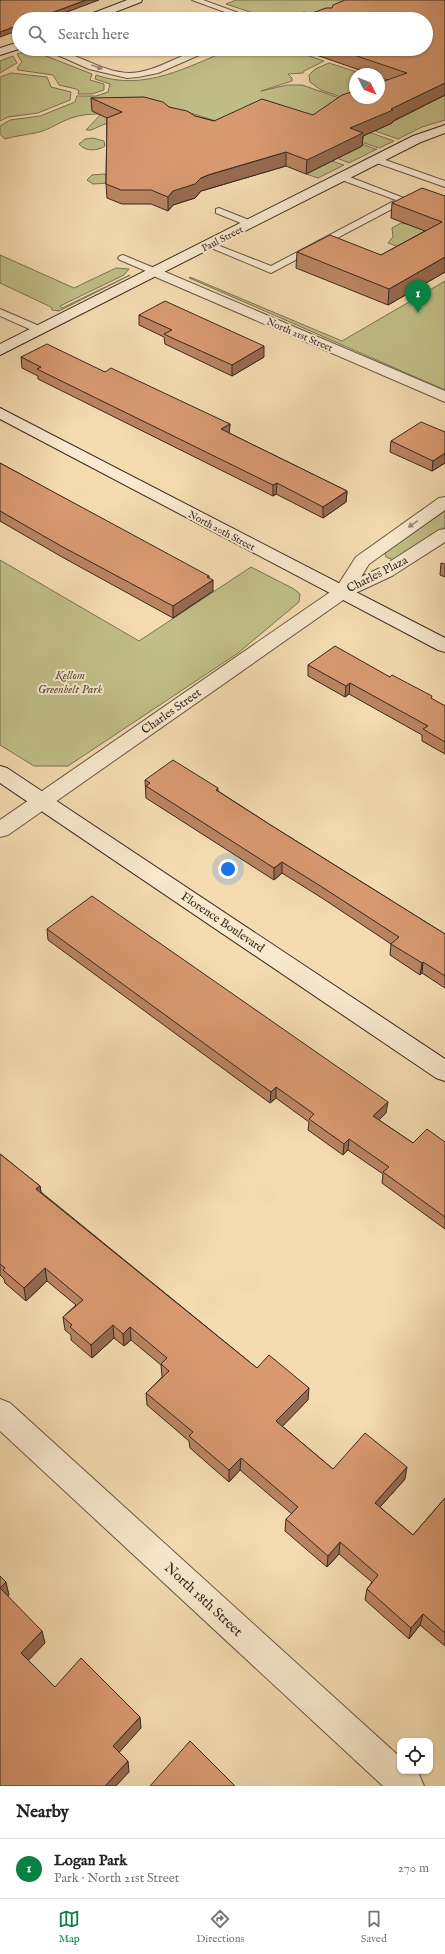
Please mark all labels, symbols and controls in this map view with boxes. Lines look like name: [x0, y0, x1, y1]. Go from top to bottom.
search box: [12, 12, 433, 56]
icon: search: [26, 23, 48, 45]
text: Search here: [58, 25, 129, 44]
one-way arrow: [92, 65, 104, 71]
north arrow: [349, 68, 385, 104]
street label: Paul Street: [200, 223, 246, 255]
pin: 1: [405, 280, 431, 313]
street label: North 21st Street: [264, 316, 335, 355]
street label: North 20th Street: [186, 508, 257, 555]
one-way arrow: [407, 520, 418, 528]
street label: Charles Plaza: [344, 552, 411, 596]
park label: Kellom Greenbelt Park: [38, 668, 102, 697]
street label: Charles Street: [138, 685, 204, 738]
your location: [218, 859, 238, 879]
street label: Florence Boulevard: [178, 889, 268, 956]
street label: North 18th Street: [160, 1559, 246, 1641]
map controls: [397, 1738, 433, 1774]
button: locate: [397, 1738, 433, 1774]
text: Nearby: [16, 1802, 69, 1823]
text: Logan Park: [54, 1851, 127, 1870]
text: 1: [27, 1860, 31, 1877]
text: 270 m: [398, 1860, 429, 1877]
text: Park · North 21st Street: [54, 1870, 179, 1887]
tab: Map: [58, 1908, 80, 1946]
tab: Directions: [197, 1908, 244, 1946]
tab: Saved: [361, 1908, 387, 1946]

